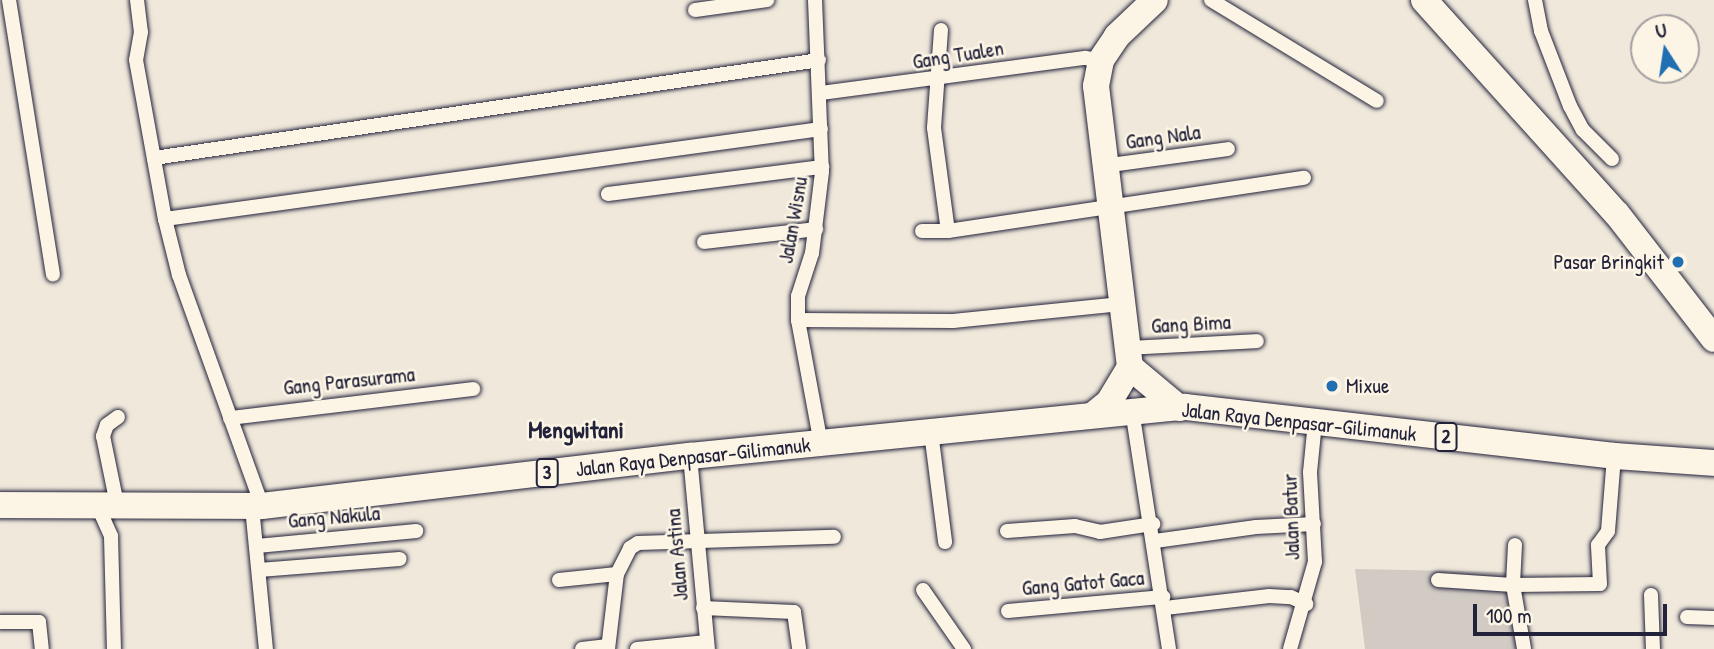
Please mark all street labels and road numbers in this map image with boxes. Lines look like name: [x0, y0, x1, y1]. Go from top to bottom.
street label: Gang Tualen: [911, 35, 1005, 75]
street label: Gang Nala: [1124, 119, 1202, 155]
street label: Jalan Wisnu: [773, 175, 813, 265]
street label: Gang Bima: [1150, 309, 1232, 339]
street label: Gang Parasurama: [282, 362, 416, 400]
street label: Jalan Raya Denpasar-Gilimanuk: [1180, 397, 1418, 447]
road number: 2: [1434, 422, 1458, 452]
street label: Jalan Raya Denpasar-Gilimanuk: [574, 432, 812, 482]
road number: 3: [535, 458, 559, 488]
street label: Jalan Batur: [1277, 473, 1305, 561]
street label: Gang Nakula: [287, 500, 381, 534]
street label: Jalan Astina: [660, 508, 694, 602]
street label: Gang Gatot Gaca: [1021, 565, 1145, 601]

